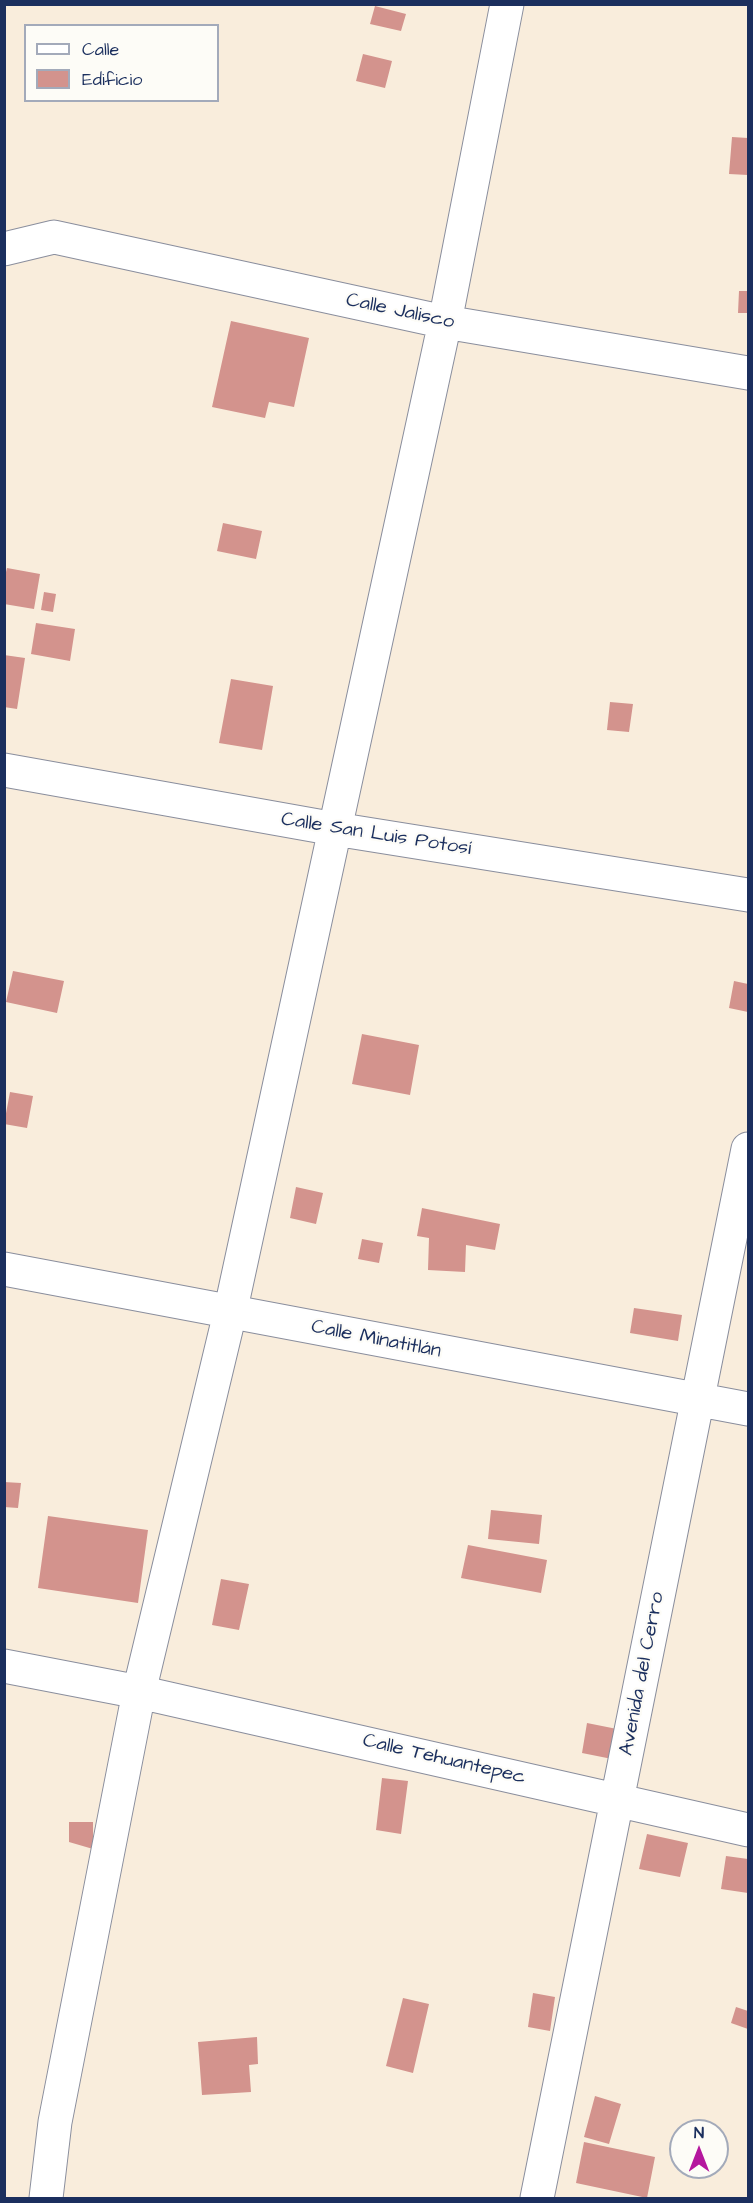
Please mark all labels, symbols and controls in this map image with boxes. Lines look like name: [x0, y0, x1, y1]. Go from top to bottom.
legend: [24, 24, 219, 102]
text: Calle: [82, 37, 119, 62]
text: Edificio: [82, 67, 142, 92]
street label: Calle Jalisco: [344, 289, 456, 335]
street label: Calle San Luis Potosí: [279, 808, 473, 862]
street label: Calle Minatitlán: [309, 1316, 443, 1364]
street label: Avenida del Cerro: [615, 1590, 671, 1758]
street label: Calle Tehuantepec: [360, 1730, 528, 1790]
north arrow: [669, 2119, 729, 2179]
text: N: [694, 2122, 704, 2144]

